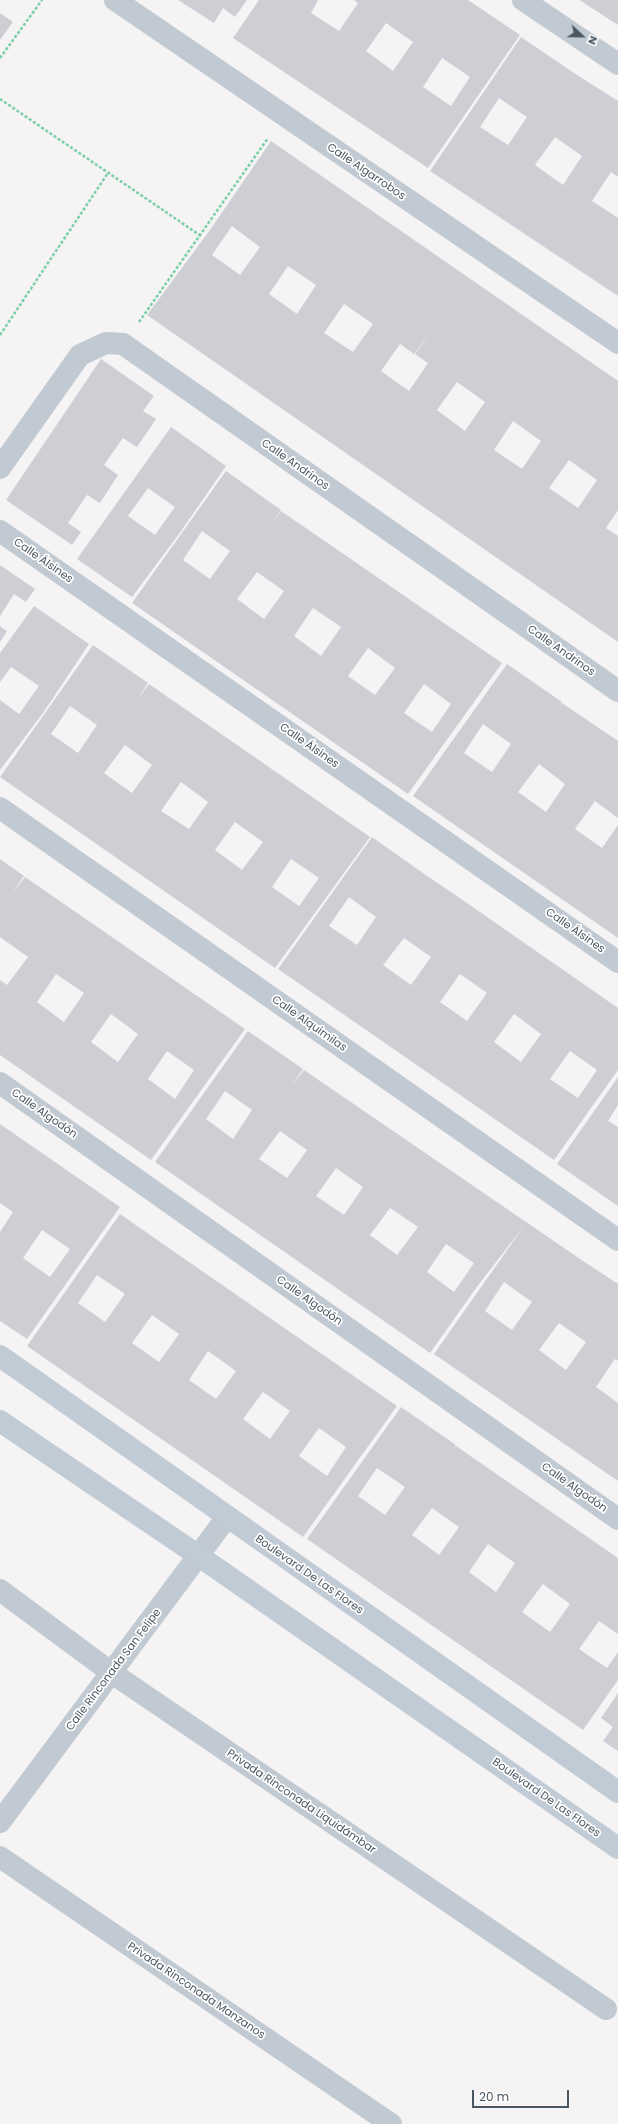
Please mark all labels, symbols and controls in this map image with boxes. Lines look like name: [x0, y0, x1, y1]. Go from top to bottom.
north arrow: [562, 16, 602, 56]
text: N: [584, 34, 602, 47]
street label: Calle Algarrobos: [324, 141, 408, 203]
street label: Calle Andrinos: [259, 437, 331, 493]
street label: Calle Álsines: [11, 536, 75, 586]
street label: Calle Andrinos: [525, 623, 597, 679]
street label: Calle Álsines: [277, 721, 341, 771]
street label: Calle Álsines: [543, 906, 607, 956]
street label: Calle Alquimilas: [269, 993, 349, 1055]
street label: Calle Algodón: [9, 1086, 79, 1142]
street label: Calle Algodón: [274, 1273, 344, 1329]
street label: Calle Algodón: [539, 1460, 609, 1516]
street label: Boulevard De Las Flores: [252, 1533, 366, 1617]
street label: Calle Rinconada San Felipe: [64, 1606, 164, 1734]
street label: Privada Rinconada Liquidámbar: [224, 1747, 378, 1857]
street label: Boulevard De Las Flores: [489, 1756, 603, 1840]
street label: Privada Rinconada Manzanos: [125, 1940, 267, 2042]
scale bar: [474, 2082, 571, 2108]
text: 20 m: [479, 2088, 509, 2105]

